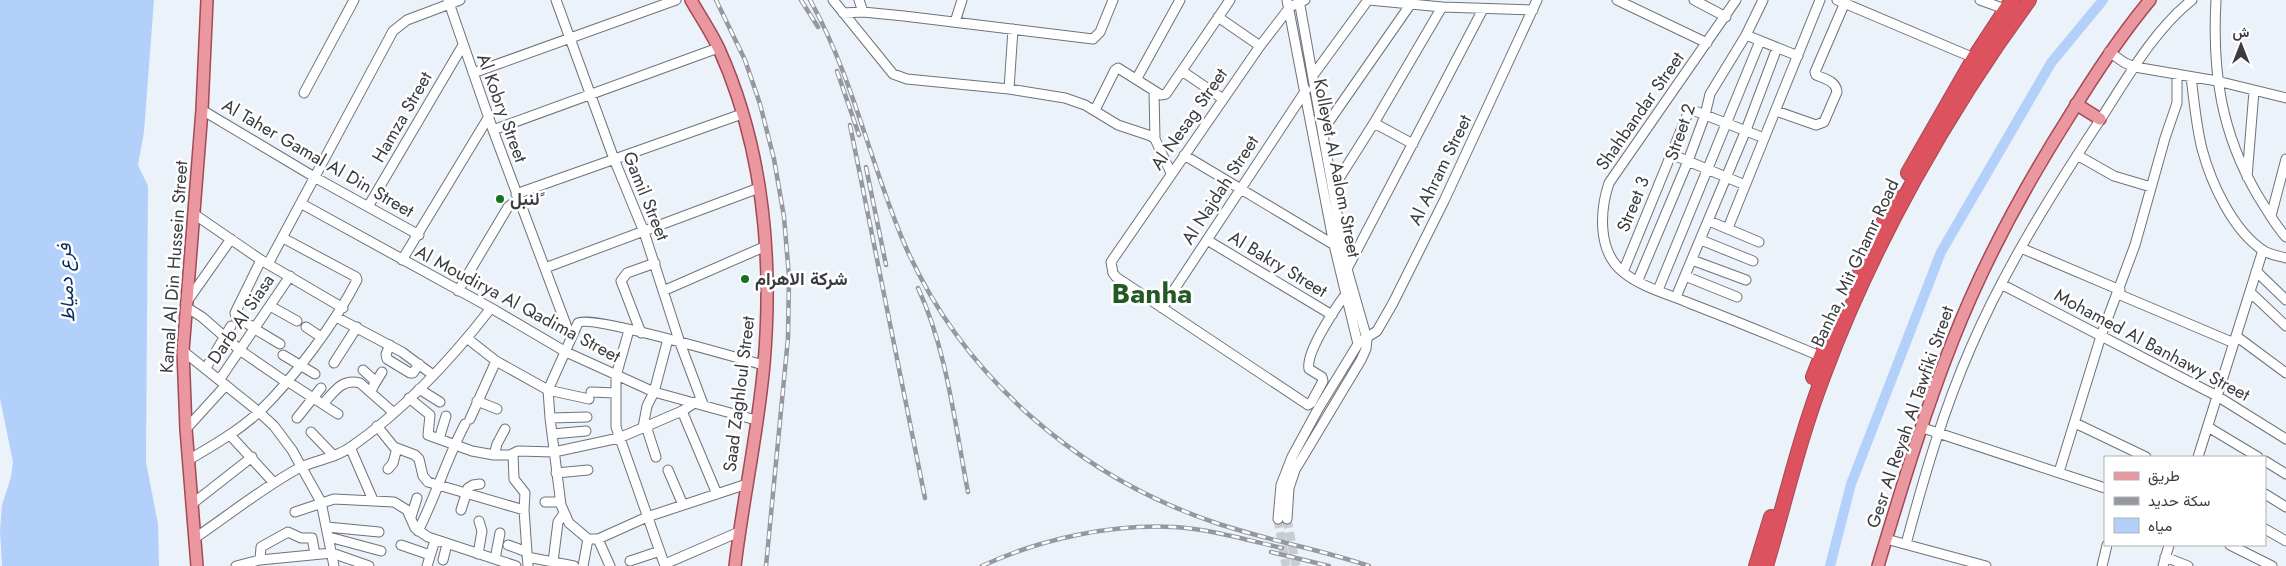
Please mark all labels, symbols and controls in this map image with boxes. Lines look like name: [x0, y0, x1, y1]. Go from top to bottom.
north arrow: [2216, 20, 2266, 70]
text: ش: [2233, 22, 2250, 42]
street label: Shahbandar Street: [1589, 46, 1691, 175]
street label: Al Kobry Street: [470, 50, 534, 167]
street label: Al Nesag Street: [1144, 62, 1234, 175]
street label: Hamza Street: [366, 66, 439, 167]
street label: Kolleyet Al Aalom Street: [1307, 76, 1367, 260]
street label: Al Taher Gamal Al Din Street: [217, 92, 419, 224]
street label: Street 2: [1658, 100, 1702, 164]
street label: Al Ahram Street: [1402, 110, 1478, 230]
street label: Al Najdah Street: [1175, 130, 1265, 250]
street label: Gamil Street: [616, 148, 676, 245]
street label: Kamal Al Din Hussein Street: [154, 159, 194, 374]
street label: Street 3: [1610, 172, 1656, 236]
street label: Banha, Mit Ghamr Road: [1805, 175, 1905, 351]
place label: لنبل ً: [510, 186, 545, 212]
marker: لنبل ً: [494, 193, 506, 205]
street label: Al Bakry Street: [1224, 224, 1333, 304]
street label: Al Moudirya Al Qadima Street: [411, 239, 626, 370]
water label: فرع دمياط: [50, 242, 82, 323]
place label: شركة الاهرام: [755, 266, 848, 292]
street label: Darb Al Siasa: [201, 269, 281, 369]
marker: شركة الاهرام: [739, 273, 751, 285]
district label: Banha: [1112, 273, 1192, 314]
street label: Mohamed Al Banhawy Street: [2050, 282, 2255, 408]
street label: Gesr Al Reyah Al Tawfiki Street: [1860, 302, 1961, 532]
street label: Saad Zaghloul Street: [717, 314, 762, 473]
legend: [2104, 456, 2266, 546]
text: طريق: [2148, 465, 2180, 487]
text: سكة حديد: [2148, 490, 2211, 512]
text: مياه: [2148, 515, 2172, 537]

